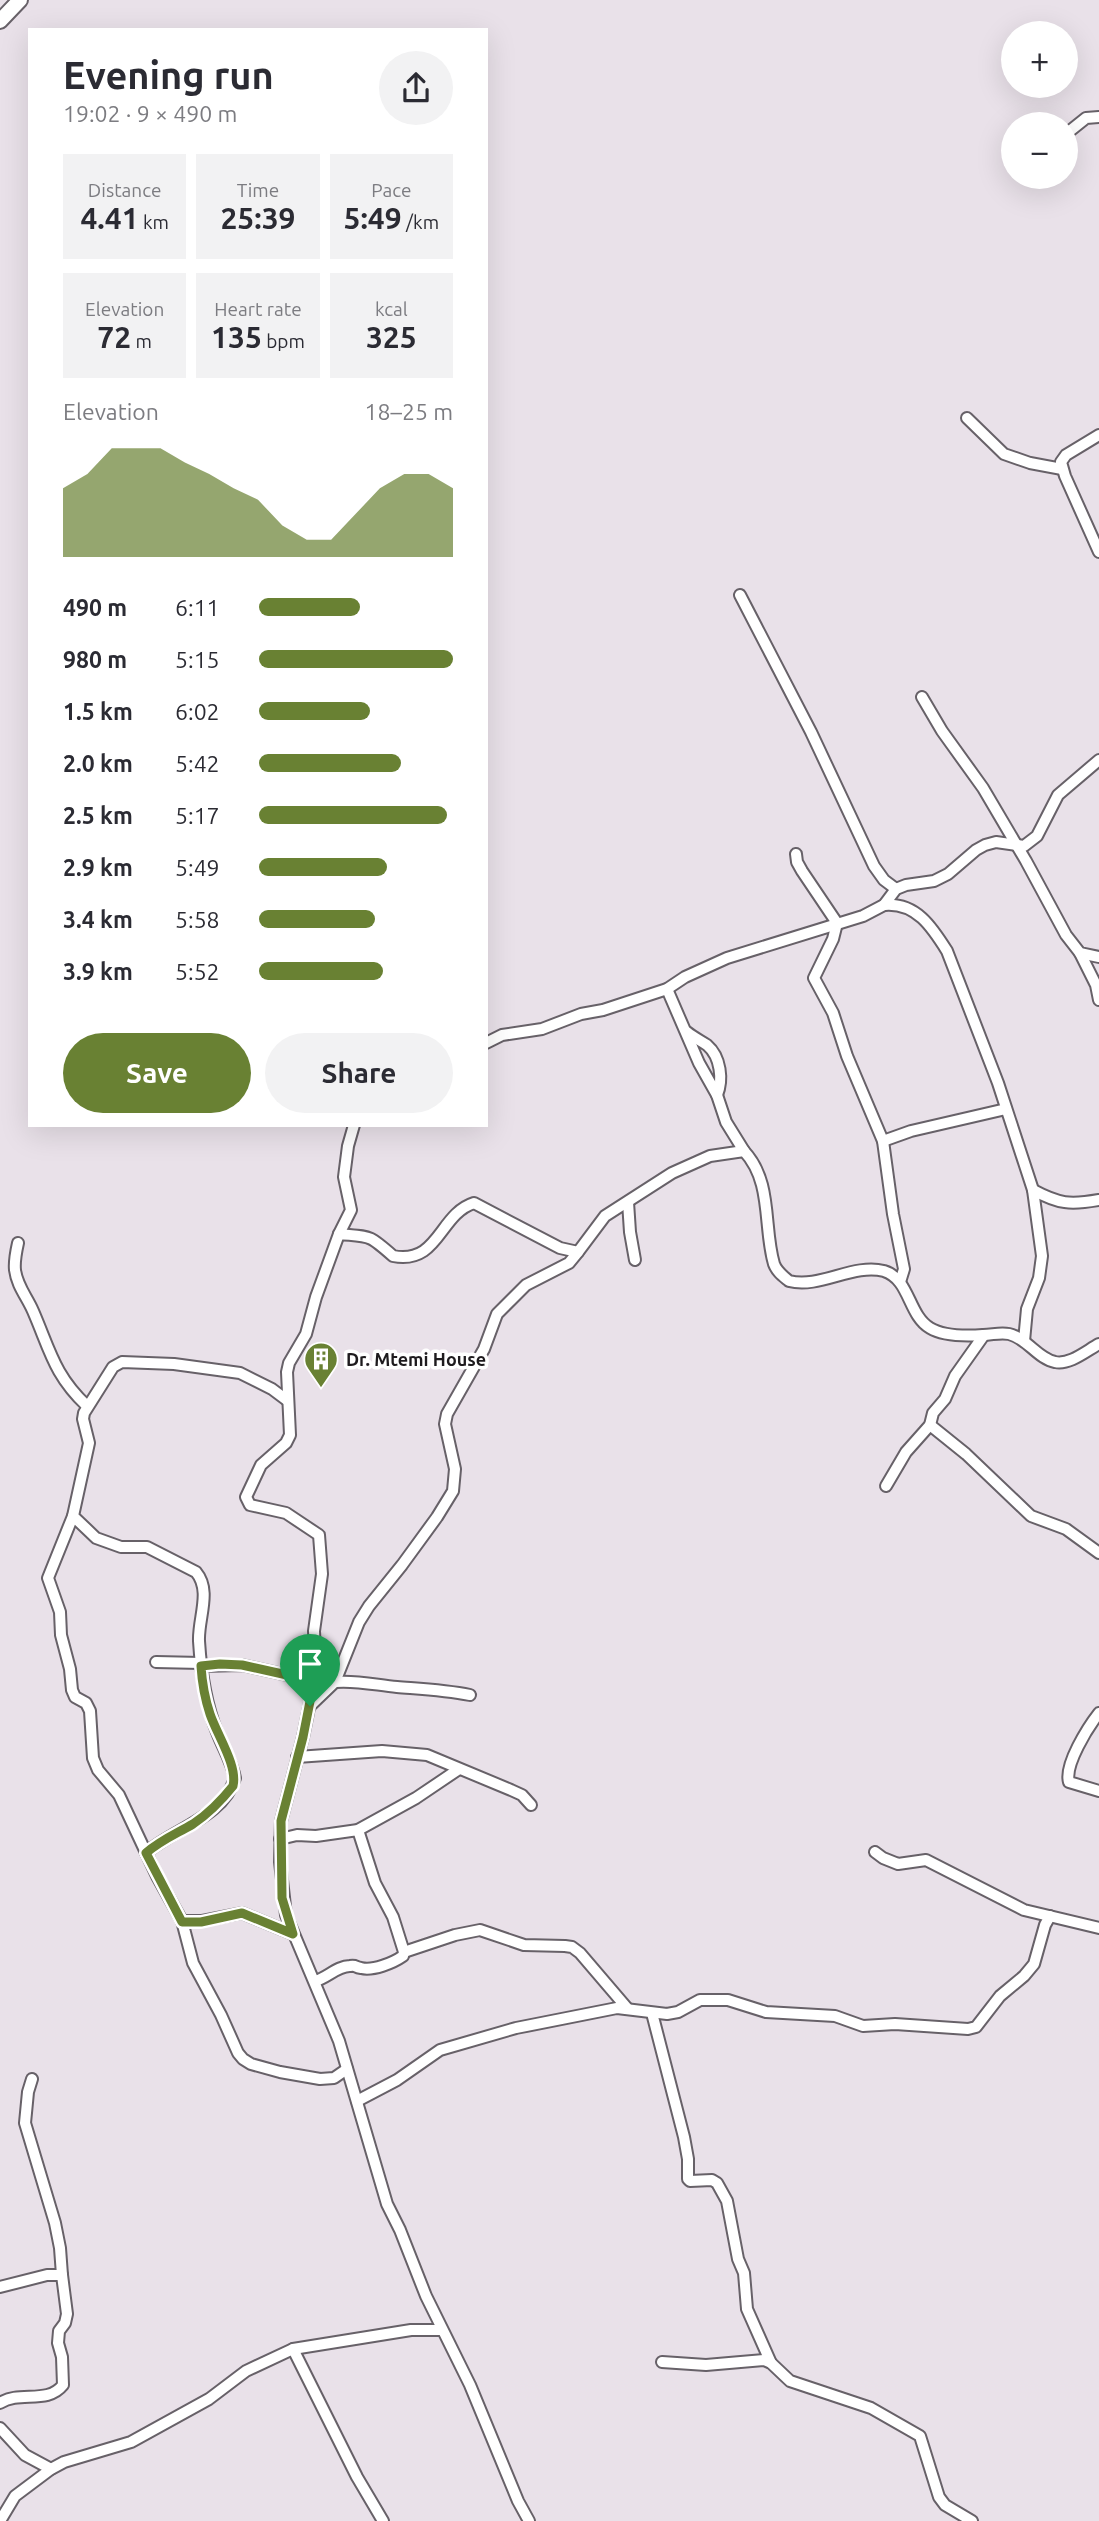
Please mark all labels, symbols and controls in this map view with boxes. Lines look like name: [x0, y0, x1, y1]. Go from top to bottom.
map controls: [1001, 21, 1078, 189]
button: +: [1001, 21, 1078, 98]
button: share: [379, 51, 453, 125]
text: Evening run: [63, 54, 274, 96]
text: 19:02 · 9 × 490 m: [63, 101, 237, 126]
button: −: [1001, 112, 1078, 189]
text: Distance: [88, 179, 161, 201]
text: Time: [237, 179, 279, 201]
text: Pace: [371, 179, 411, 201]
text: 4.41: [80, 201, 139, 235]
text: 25:39: [220, 201, 296, 235]
text: 5:49: [344, 201, 402, 235]
text: km: [139, 211, 169, 233]
text: /km: [402, 211, 439, 233]
text: Elevation: [85, 298, 164, 320]
text: Heart rate: [214, 298, 302, 320]
text: kcal: [375, 298, 408, 320]
text: 72: [97, 320, 131, 354]
text: 135: [211, 320, 262, 354]
text: 325: [366, 320, 417, 354]
text: m: [131, 330, 152, 352]
text: bpm: [262, 330, 305, 352]
text: Elevation: [63, 399, 159, 424]
text: 18–25 m: [365, 399, 453, 424]
text: 490 m: [63, 595, 127, 620]
text: 6:11: [175, 595, 220, 620]
text: 980 m: [63, 647, 127, 672]
text: 5:15: [175, 647, 220, 672]
text: 1.5 km: [63, 699, 133, 724]
text: 6:02: [175, 699, 220, 724]
text: 2.0 km: [63, 751, 133, 776]
text: 5:42: [175, 751, 220, 776]
text: 2.5 km: [63, 803, 133, 828]
text: 5:17: [175, 803, 220, 828]
text: 2.9 km: [63, 855, 133, 880]
text: 5:49: [175, 855, 220, 880]
text: 3.4 km: [63, 907, 133, 932]
text: 5:58: [175, 907, 220, 932]
text: 3.9 km: [63, 959, 133, 984]
text: 5:52: [175, 959, 220, 984]
button: Save: [63, 1033, 251, 1113]
button: Share: [265, 1033, 453, 1113]
building icon: Dr. Mtemi House: [302, 1340, 340, 1389]
place label: Dr. Mtemi House: [346, 1349, 486, 1369]
pin: [280, 1634, 340, 1706]
icon: arrive: [291, 1645, 329, 1683]

